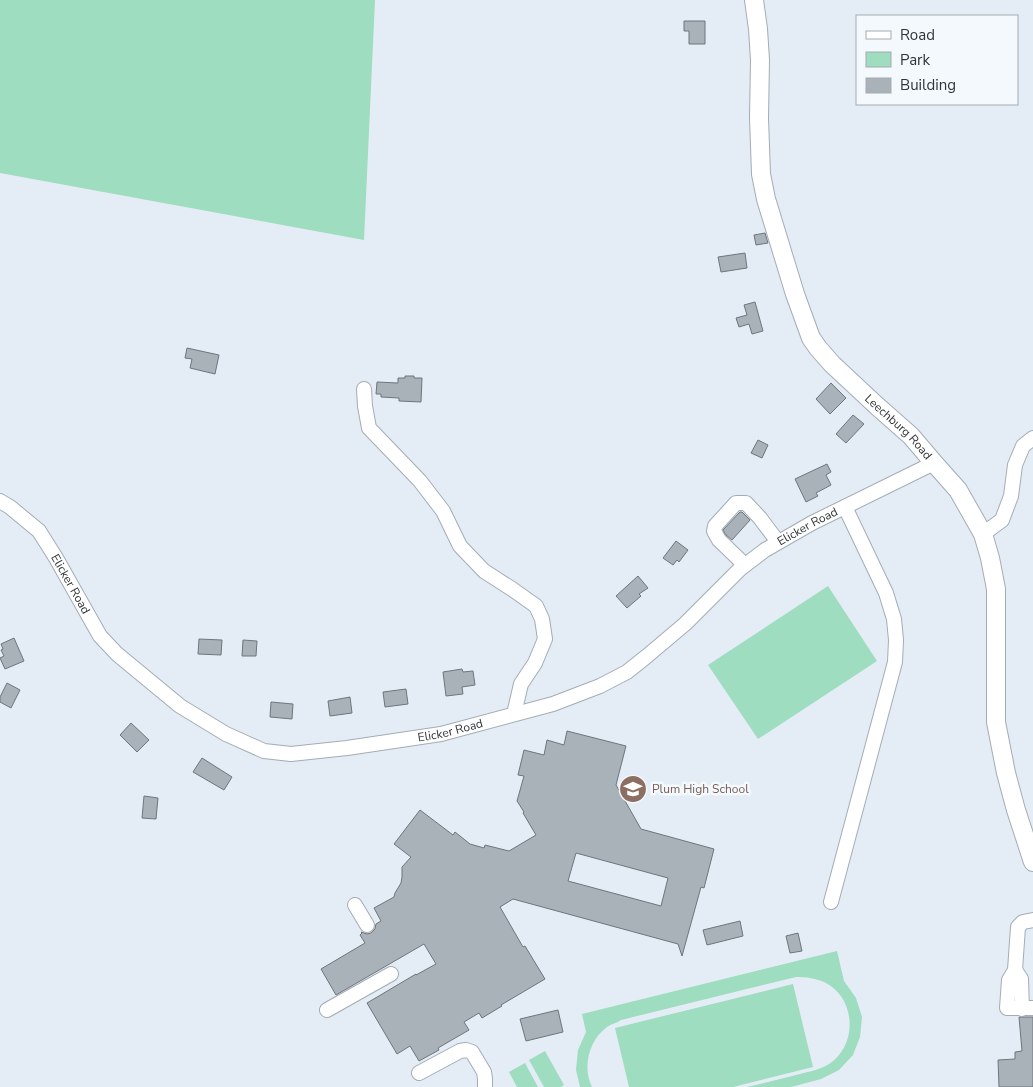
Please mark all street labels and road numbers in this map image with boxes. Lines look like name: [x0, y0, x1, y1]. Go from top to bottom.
street label: Leechburg Road: [861, 391, 936, 463]
street label: Elicker Road: [774, 504, 840, 549]
street label: Elicker Road: [47, 551, 94, 617]
street label: Elicker Road: [417, 715, 485, 745]

